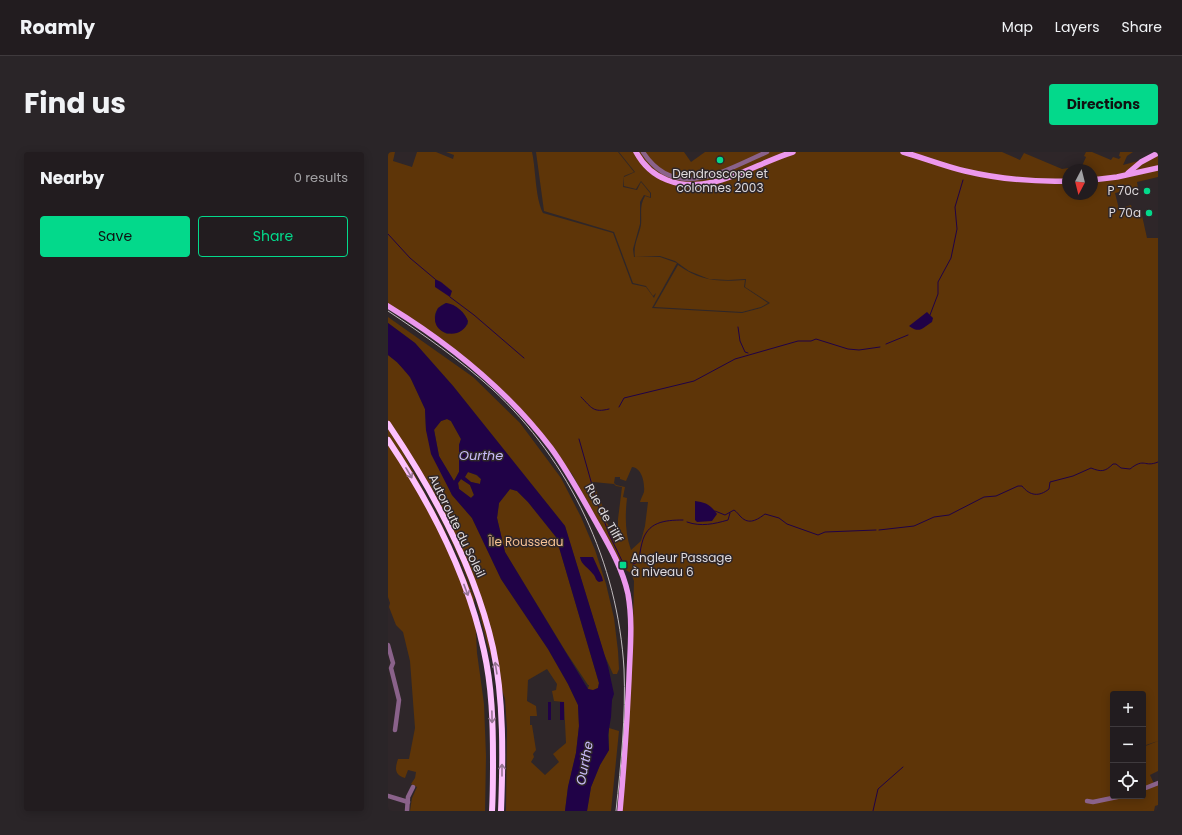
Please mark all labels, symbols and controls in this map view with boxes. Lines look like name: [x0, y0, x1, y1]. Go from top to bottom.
text: Roamly: [20, 14, 95, 41]
text: Map: [1002, 17, 1033, 37]
text: Layers: [1055, 17, 1099, 37]
text: Share: [1121, 17, 1162, 37]
text: Find us: [24, 84, 126, 123]
button: Directions: [1049, 84, 1158, 125]
marker: Dendroscope et colonnes 2003: [715, 155, 725, 165]
north arrow: [1062, 164, 1098, 200]
place label: Dendroscope et colonnes 2003: [672, 165, 768, 196]
text: Nearby: [40, 166, 104, 190]
text: 0 results: [294, 168, 348, 187]
place label: P 70c: [1107, 182, 1139, 199]
marker: P 70c: [1142, 186, 1152, 196]
place label: P 70a: [1109, 204, 1141, 221]
marker: P 70a: [1144, 208, 1154, 218]
button: Save: [40, 216, 190, 257]
button: Share: [198, 216, 348, 257]
water label: Ourthe: [459, 446, 503, 465]
one-way arrow: [405, 467, 413, 479]
street label: Autoroute du Soleil: [425, 471, 490, 580]
street label: Rue de Tilff: [581, 480, 628, 545]
park label: Île Rousseau: [488, 533, 563, 550]
place label: Angleur Passage à niveau 6: [631, 549, 732, 580]
marker: Angleur Passage à niveau 6: [618, 560, 628, 570]
one-way arrow: [463, 583, 471, 595]
one-way arrow: [492, 662, 500, 675]
map controls: [1110, 691, 1146, 799]
button: +: [1110, 691, 1146, 727]
one-way arrow: [488, 710, 496, 723]
button: −: [1110, 727, 1146, 763]
water label: Ourthe: [571, 739, 598, 787]
button: locate: [1110, 763, 1146, 799]
one-way arrow: [498, 764, 505, 777]

